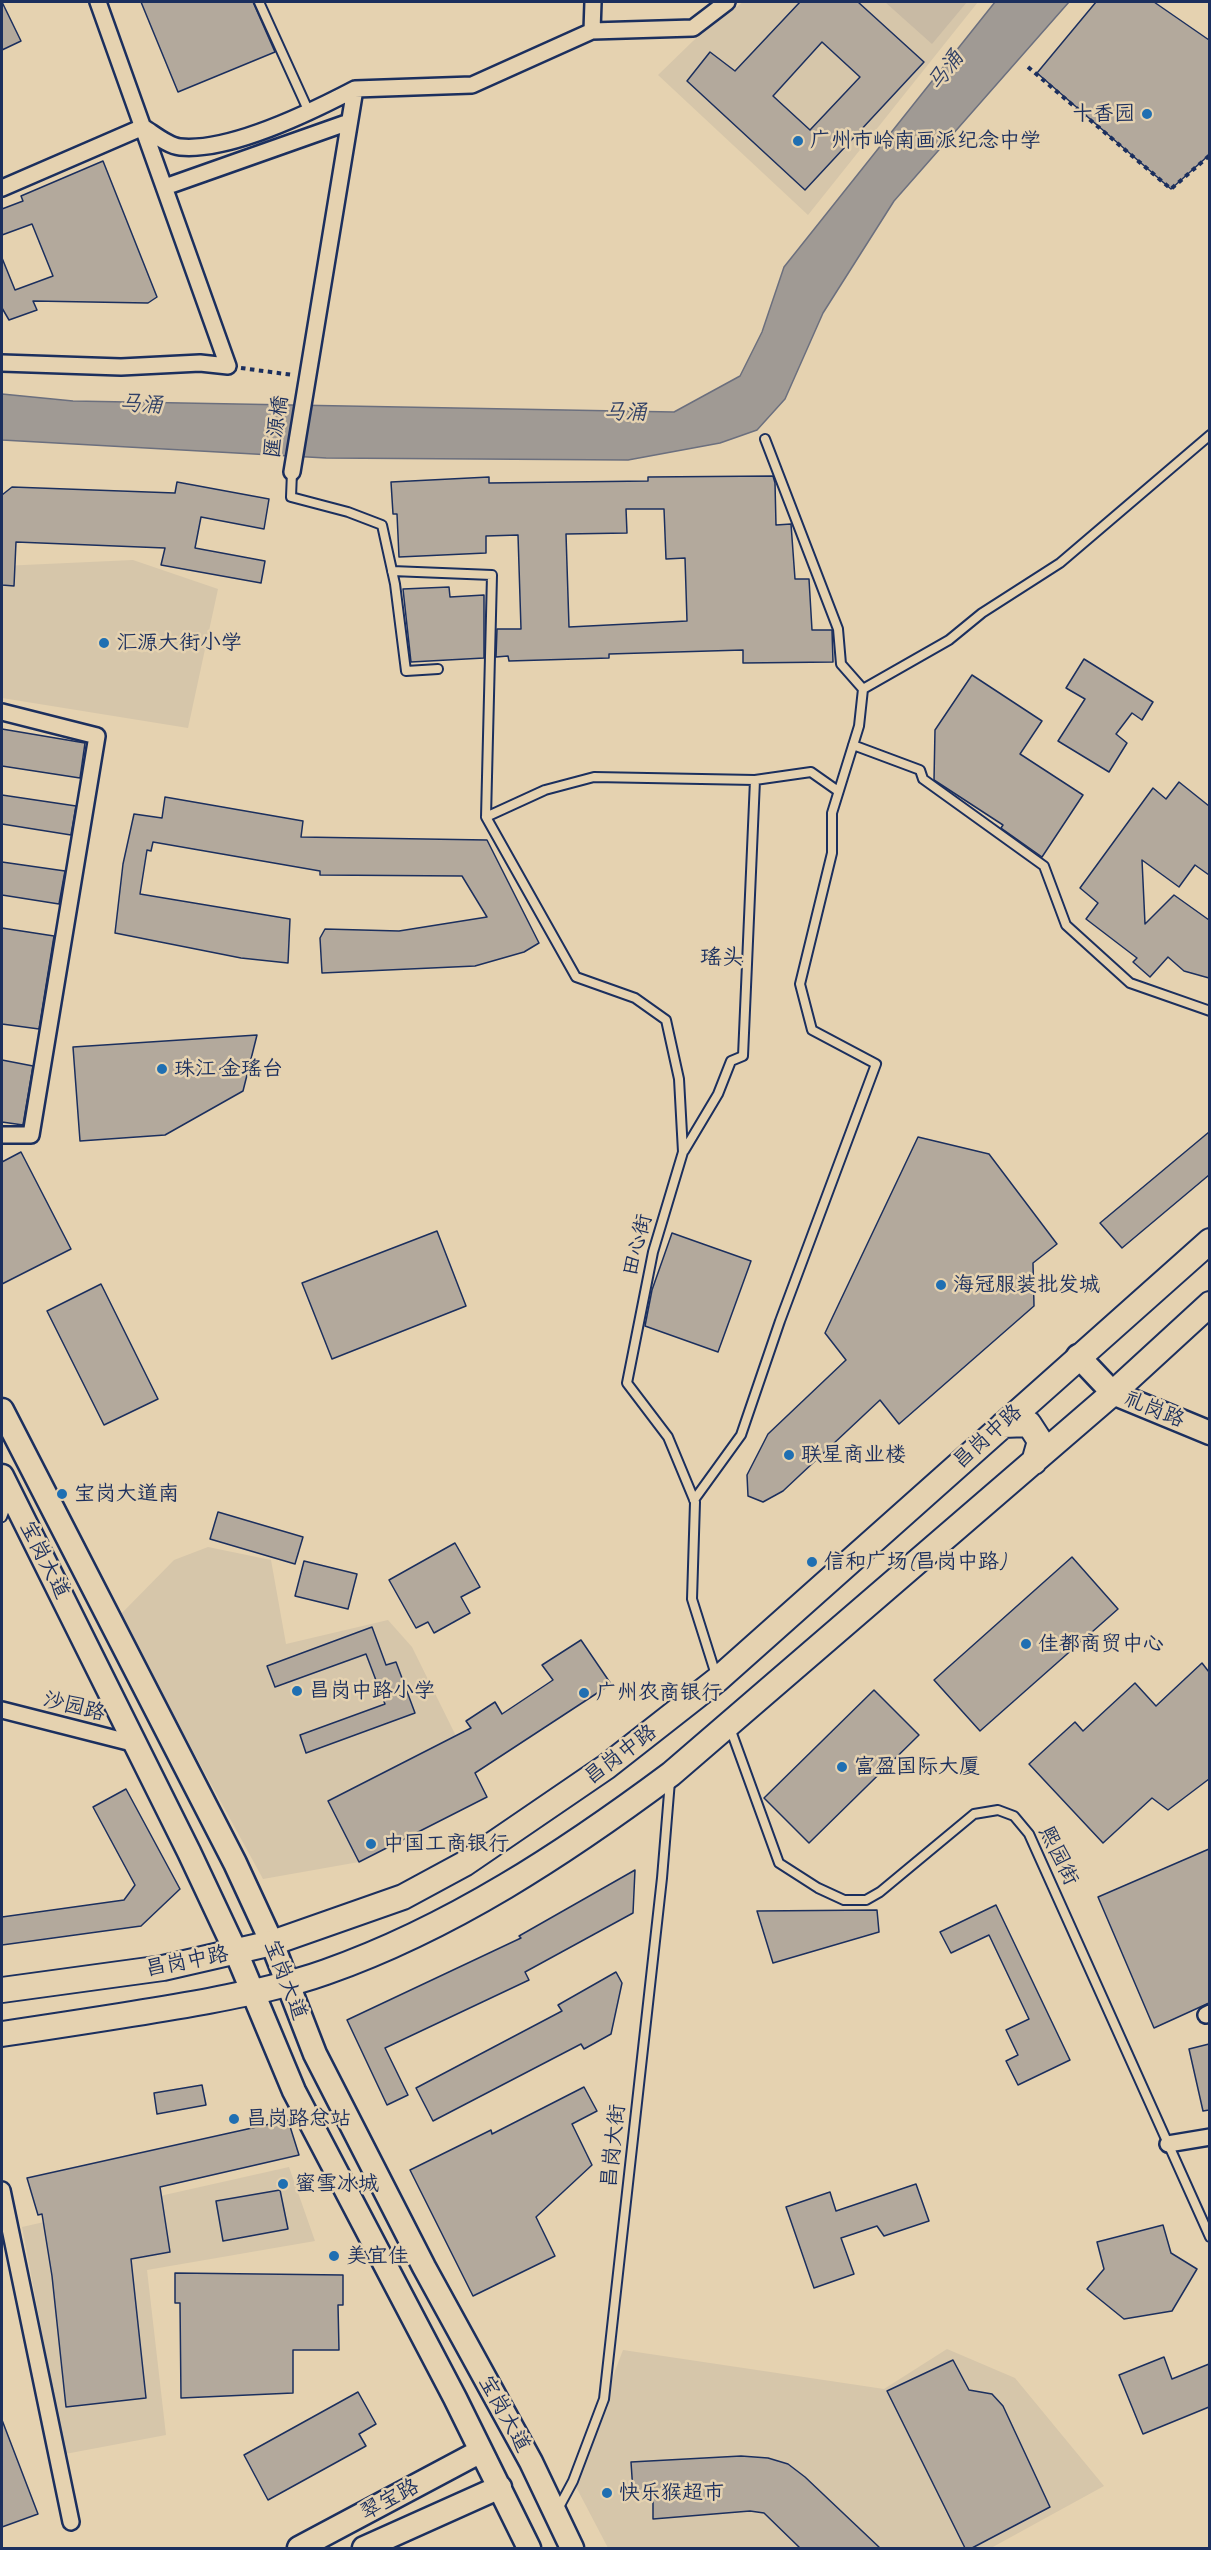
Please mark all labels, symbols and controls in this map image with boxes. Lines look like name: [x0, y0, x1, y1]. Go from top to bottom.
water label: 马涌: [922, 46, 970, 96]
place label: 十香园: [1072, 101, 1135, 127]
marker: 十香园: [1140, 107, 1154, 121]
place label: 广州市岭南画派纪念中学: [810, 128, 1041, 154]
marker: 广州市岭南画派纪念中学: [791, 134, 805, 148]
water label: 马涌: [118, 390, 164, 420]
street label: 匯源橋: [260, 394, 294, 460]
water label: 马涌: [603, 399, 647, 427]
place label: 汇源大街小学: [116, 630, 242, 656]
marker: 汇源大街小学: [97, 636, 111, 650]
district label: 瑶头: [700, 945, 744, 971]
place label: 珠江·金瑶台: [174, 1056, 283, 1082]
marker: 珠江·金瑶台: [155, 1062, 169, 1076]
street label: 田心街: [618, 1211, 658, 1279]
place label: 海冠服装批发城: [953, 1272, 1100, 1298]
marker: 海冠服装批发城: [934, 1278, 948, 1292]
street label: 礼岗路: [1120, 1387, 1188, 1433]
street label: 昌岗中路: [948, 1400, 1028, 1474]
place label: 联星商业楼: [801, 1442, 906, 1468]
marker: 联星商业楼: [782, 1448, 796, 1462]
place label: 宝岗大道南: [74, 1481, 179, 1507]
marker: 宝岗大道南: [55, 1487, 69, 1501]
street label: 宝岗大道: [14, 1517, 74, 1603]
place label: 信和广场(昌岗中路): [824, 1549, 1006, 1575]
marker: 信和广场(昌岗中路): [805, 1555, 819, 1569]
place label: 佳都商贸中心: [1038, 1631, 1164, 1657]
marker: 佳都商贸中心: [1019, 1637, 1033, 1651]
place label: 昌岗中路小学: [309, 1678, 435, 1704]
place label: 广州农商银行: [596, 1680, 722, 1706]
marker: 昌岗中路小学: [290, 1684, 304, 1698]
marker: 广州农商银行: [577, 1686, 591, 1700]
street label: 沙园路: [40, 1687, 108, 1727]
street label: 昌岗中路: [580, 1720, 662, 1790]
place label: 富盈国际大厦: [854, 1754, 980, 1780]
marker: 富盈国际大厦: [835, 1760, 849, 1774]
street label: 熙园街: [1033, 1822, 1083, 1890]
place label: 中国工商银行: [383, 1831, 509, 1857]
marker: 中国工商银行: [364, 1837, 378, 1851]
street label: 宝岗大道: [258, 1936, 312, 2024]
street label: 昌岗中路: [143, 1942, 231, 1982]
street label: 昌岗大街: [597, 2103, 631, 2189]
place label: 昌岗路总站: [246, 2106, 351, 2132]
marker: 昌岗路总站: [227, 2112, 241, 2126]
place label: 蜜雪冰城: [295, 2171, 379, 2197]
marker: 蜜雪冰城: [276, 2177, 290, 2191]
place label: 美宜佳: [346, 2243, 409, 2269]
marker: 美宜佳: [327, 2249, 341, 2263]
street label: 宝岗大道: [473, 2371, 535, 2457]
street label: 翠宝路: [356, 2474, 424, 2526]
place label: 快乐猴超市: [619, 2480, 724, 2506]
marker: 快乐猴超市: [600, 2486, 614, 2500]

